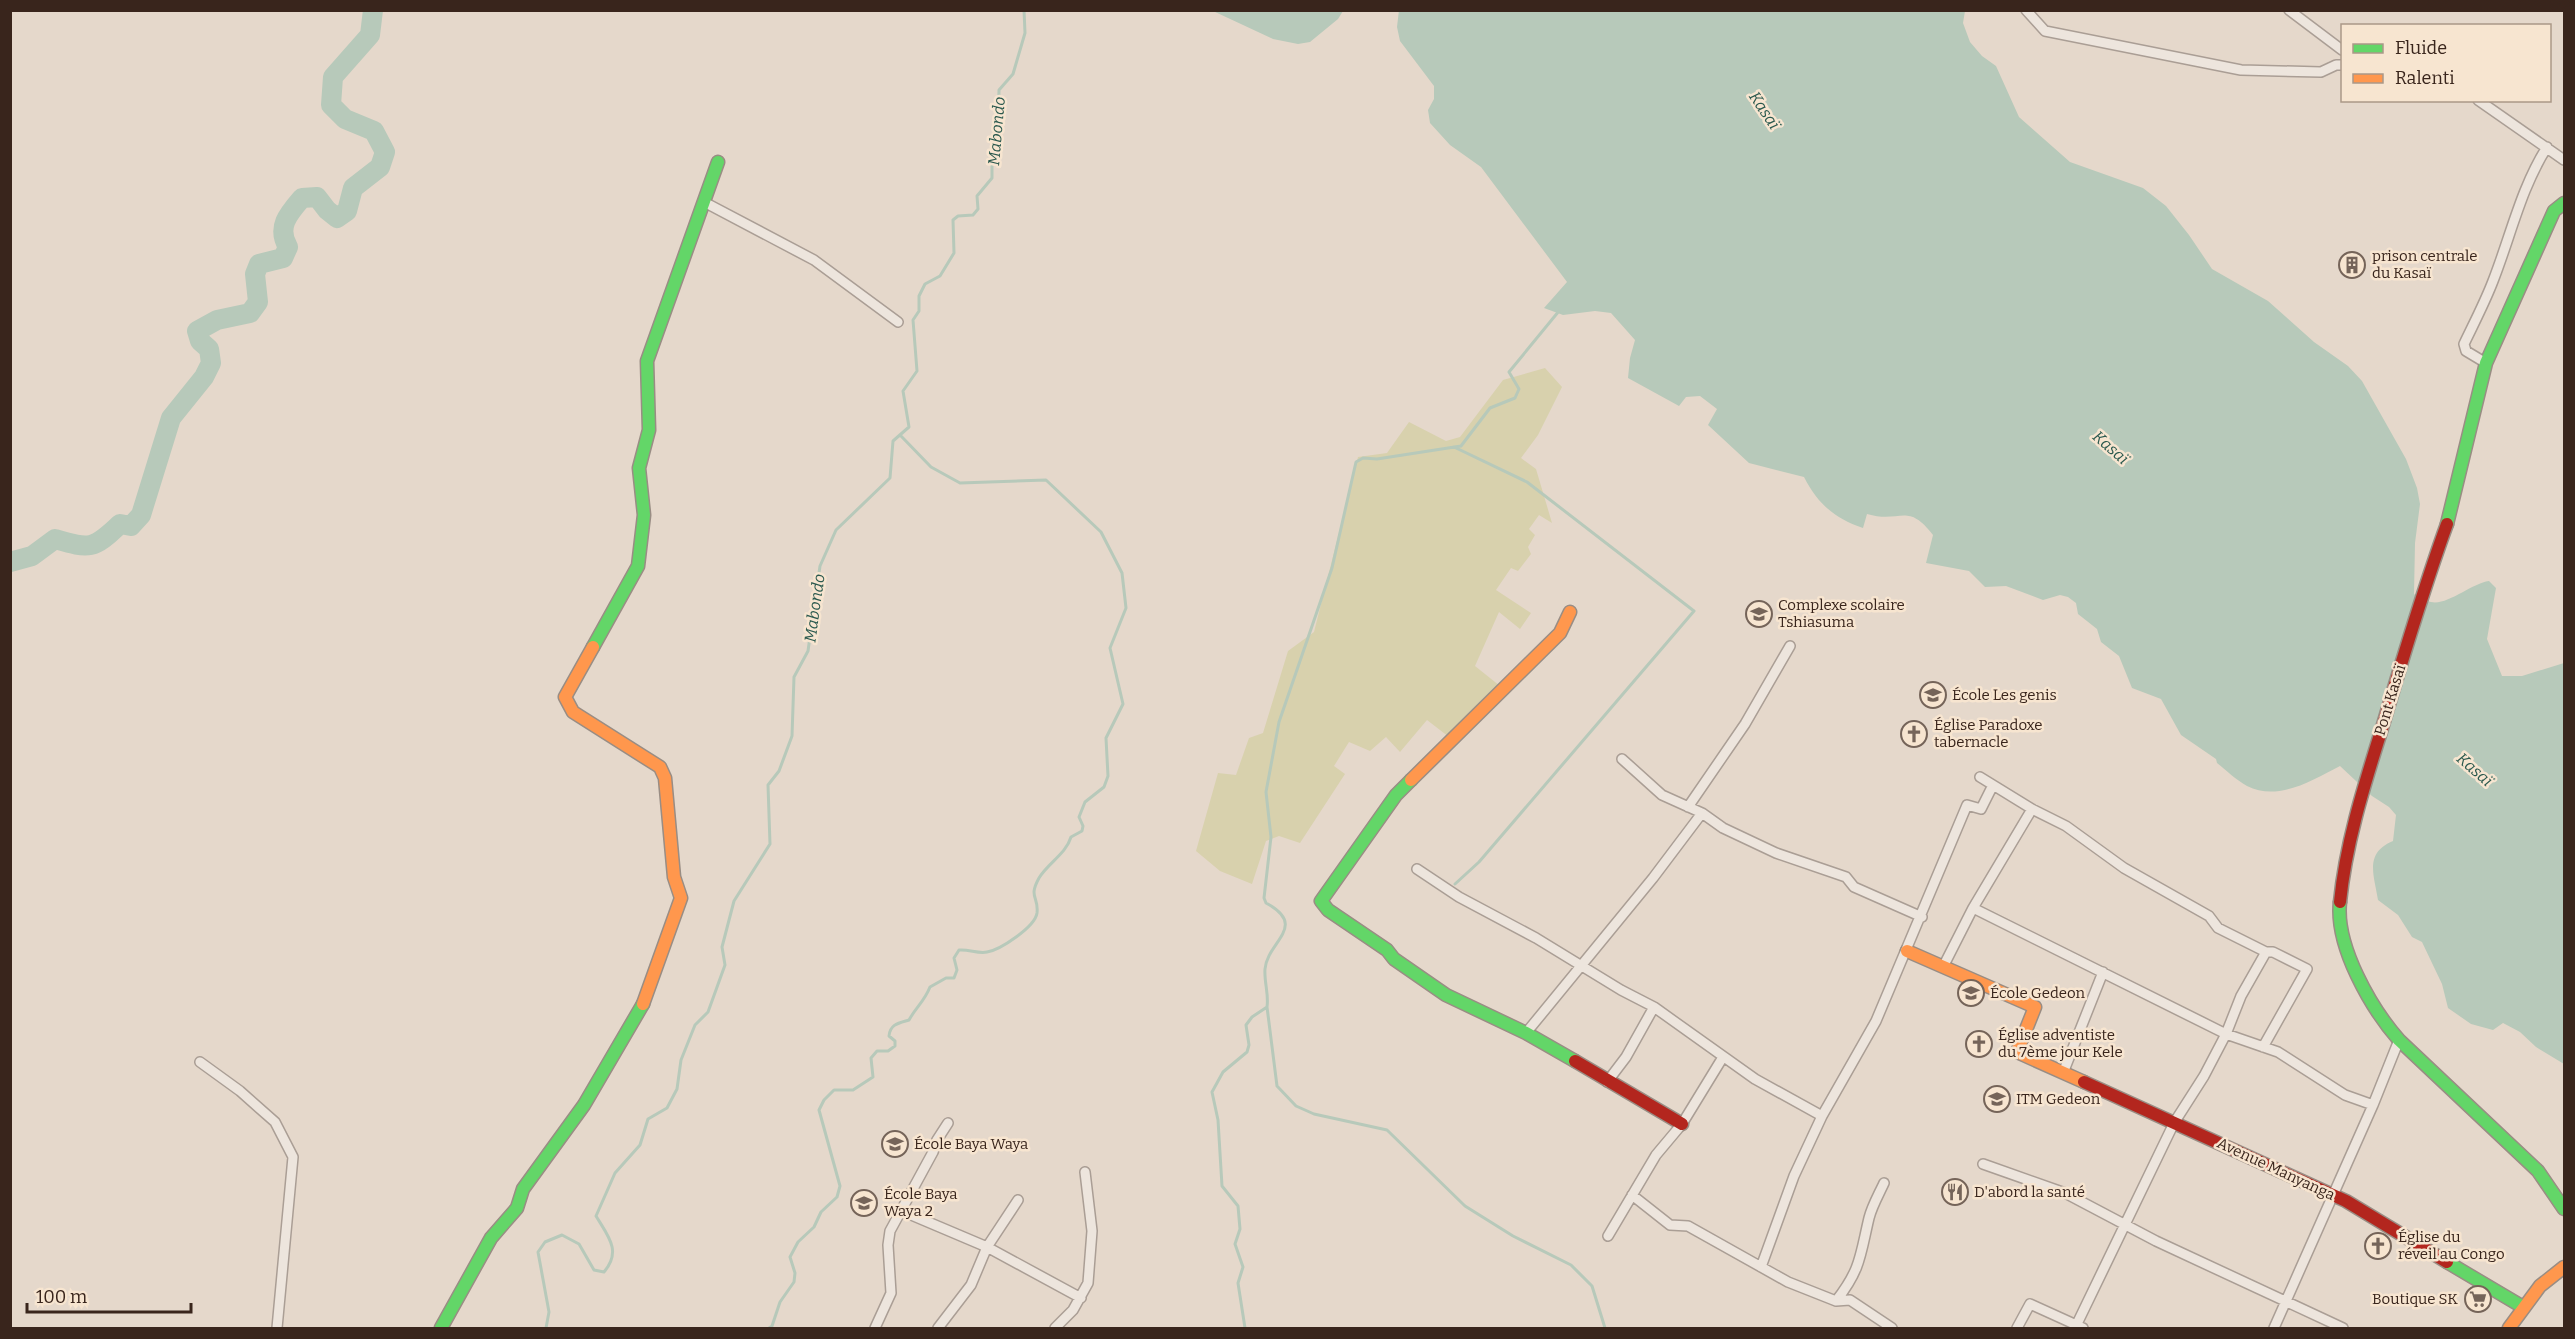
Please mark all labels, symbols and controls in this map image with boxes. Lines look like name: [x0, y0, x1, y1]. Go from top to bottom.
legend: [2341, 24, 2551, 102]
text: Fluide: [2395, 37, 2447, 59]
text: Ralenti: [2395, 67, 2455, 89]
water label: Kasaï: [1745, 88, 1785, 134]
water label: Mabondo: [984, 96, 1009, 166]
place label: prison centrale du Kasaï: [2372, 247, 2478, 282]
building icon: prison centrale du Kasaï: [2337, 250, 2367, 280]
water label: Kasaï: [2089, 427, 2134, 469]
water label: Mabondo: [800, 572, 829, 644]
place label: Complexe scolaire Tshiasuma: [1778, 596, 1905, 631]
school or university icon: Complexe scolaire Tshiasuma: [1744, 599, 1774, 629]
street label: Pont Kasaï: [2371, 662, 2409, 738]
school or university icon: École Les genis: [1918, 680, 1948, 710]
place label: École Les genis: [1952, 686, 2057, 704]
place label: Église Paradoxe tabernacle: [1934, 716, 2043, 751]
church icon: Église Paradoxe tabernacle: [1899, 719, 1929, 749]
water label: Kasaï: [2453, 749, 2498, 791]
school or university icon: École Gedeon: [1956, 978, 1986, 1008]
place label: École Gedeon: [1990, 984, 2086, 1002]
place label: Église adventiste du 7ème jour Kele: [1998, 1026, 2123, 1061]
church icon: Église adventiste du 7ème jour Kele: [1964, 1029, 1994, 1059]
school or university icon: ITM Gedeon: [1982, 1084, 2012, 1114]
place label: ITM Gedeon: [2016, 1090, 2101, 1108]
school or university icon: École Baya Waya: [880, 1129, 910, 1159]
street label: Avenue Manyanga: [2214, 1134, 2338, 1204]
place label: École Baya Waya: [914, 1135, 1028, 1153]
restaurant icon: D'abord la santé: [1940, 1177, 1970, 1207]
place label: D'abord la santé: [1974, 1183, 2085, 1201]
place label: École Baya Waya 2: [884, 1185, 958, 1220]
school or university icon: École Baya Waya 2: [849, 1188, 879, 1218]
place label: Église du réveil au Congo: [2398, 1228, 2505, 1263]
church icon: Église du réveil au Congo: [2363, 1231, 2393, 1261]
scale bar: [27, 1276, 190, 1314]
supermarket icon: Boutique SK: [2463, 1284, 2493, 1314]
text: 100 m: [36, 1286, 87, 1308]
place label: Boutique SK: [2372, 1290, 2458, 1308]

